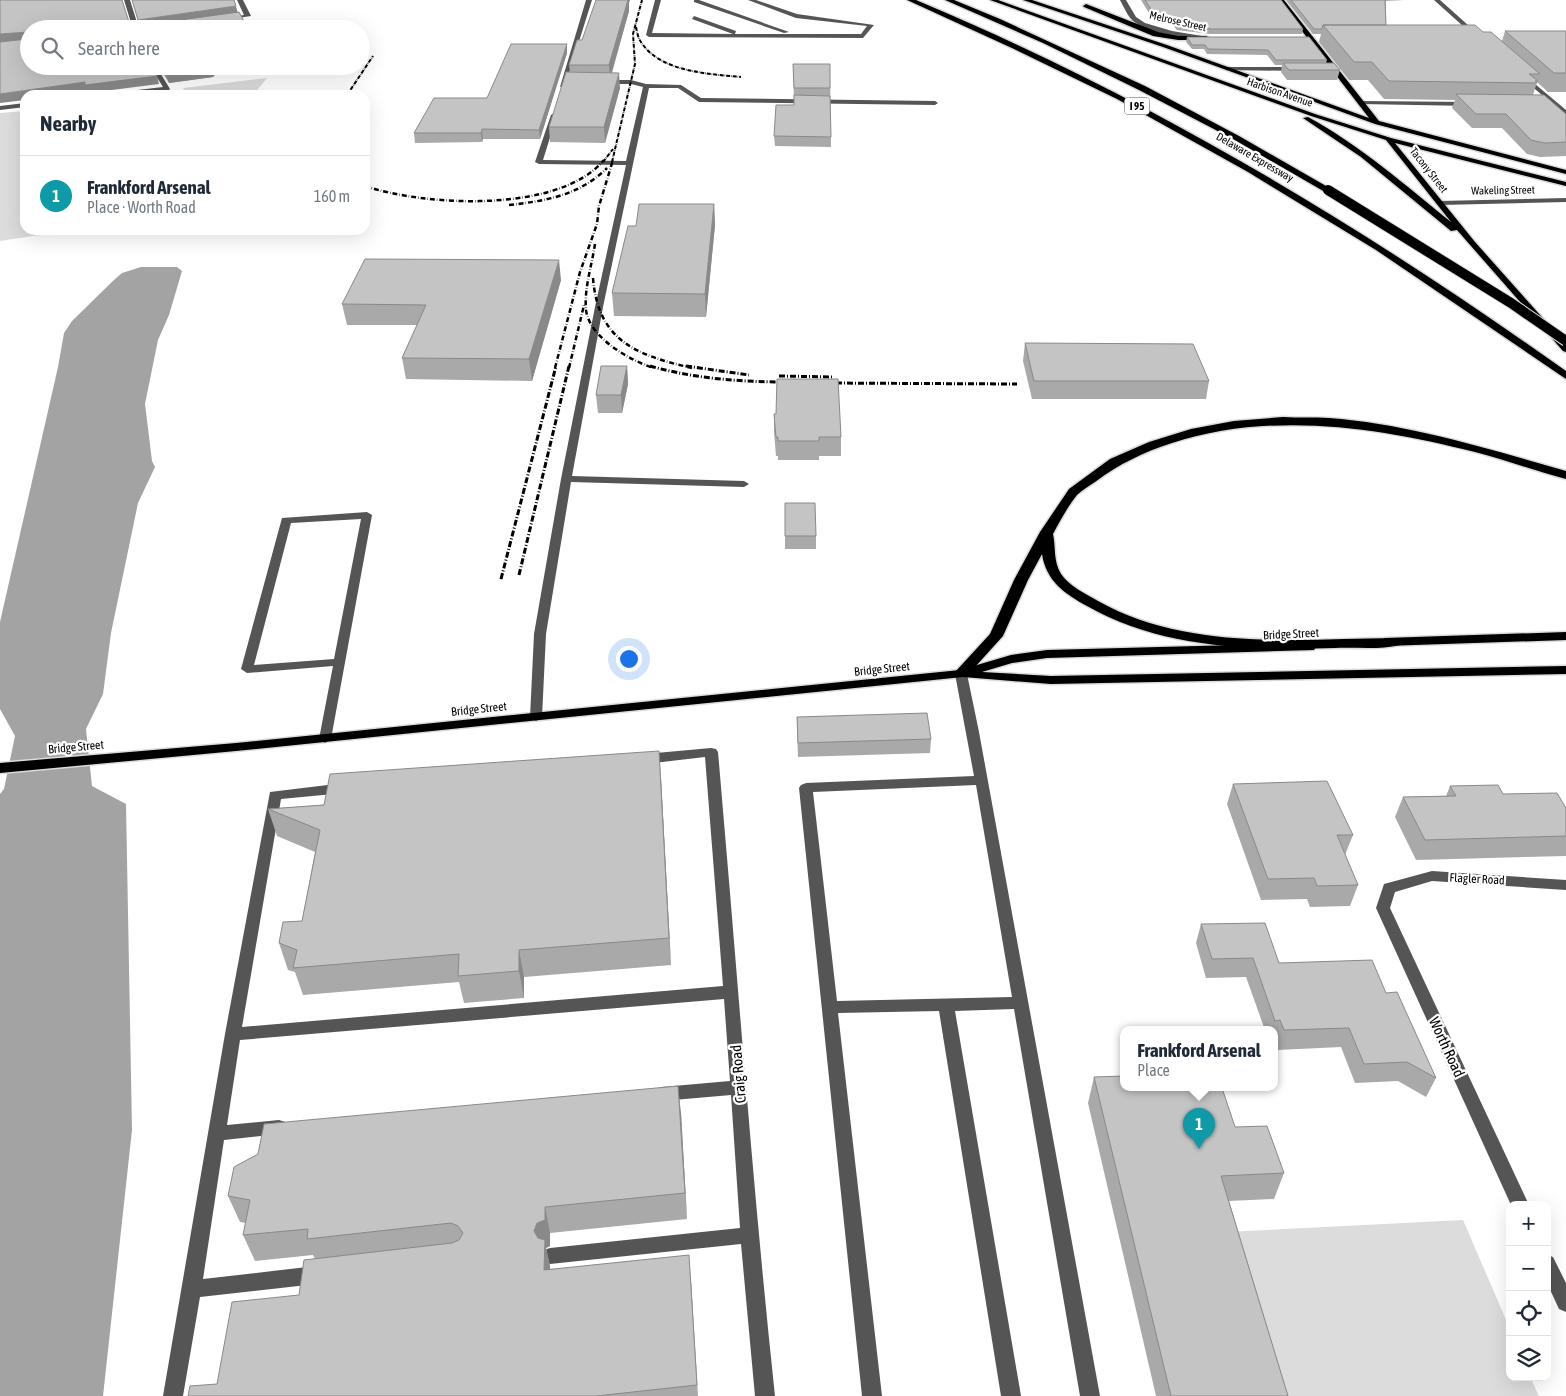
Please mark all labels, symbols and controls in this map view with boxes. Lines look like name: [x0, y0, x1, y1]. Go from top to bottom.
street label: Melrose Street: [1148, 9, 1208, 33]
search box: [20, 20, 370, 75]
icon: search: [38, 34, 66, 62]
text: Search here: [78, 37, 160, 59]
street label: Harbison Avenue: [1246, 75, 1314, 109]
road number: I 95: [1124, 98, 1150, 114]
text: Nearby: [40, 111, 96, 135]
street label: Delaware Expressway: [1214, 130, 1296, 184]
street label: Tacony Street: [1408, 145, 1450, 195]
text: Frankford Arsenal: [87, 176, 211, 198]
street label: Wakeling Street: [1471, 183, 1535, 197]
text: 1: [52, 187, 60, 205]
text: 160 m: [314, 187, 350, 205]
text: Place · Worth Road: [87, 198, 196, 216]
street label: Bridge Street: [1263, 626, 1320, 642]
your location: [616, 646, 642, 672]
street label: Bridge Street: [853, 659, 911, 679]
street label: Bridge Street: [450, 699, 508, 719]
street label: Bridge Street: [47, 738, 105, 756]
street label: Flagler Road: [1449, 871, 1505, 887]
street label: Worth Road: [1426, 1014, 1468, 1080]
popup: [1120, 1026, 1278, 1091]
text: Frankford Arsenal: [1137, 1039, 1261, 1061]
street label: Craig Road: [727, 1044, 749, 1104]
text: Place: [1137, 1061, 1170, 1079]
pin: 1: [1183, 1108, 1215, 1149]
map controls: [1506, 1201, 1551, 1381]
button: +: [1506, 1201, 1551, 1246]
button: −: [1506, 1246, 1551, 1291]
button: locate: [1506, 1291, 1551, 1336]
button: layers: [1506, 1336, 1551, 1381]

